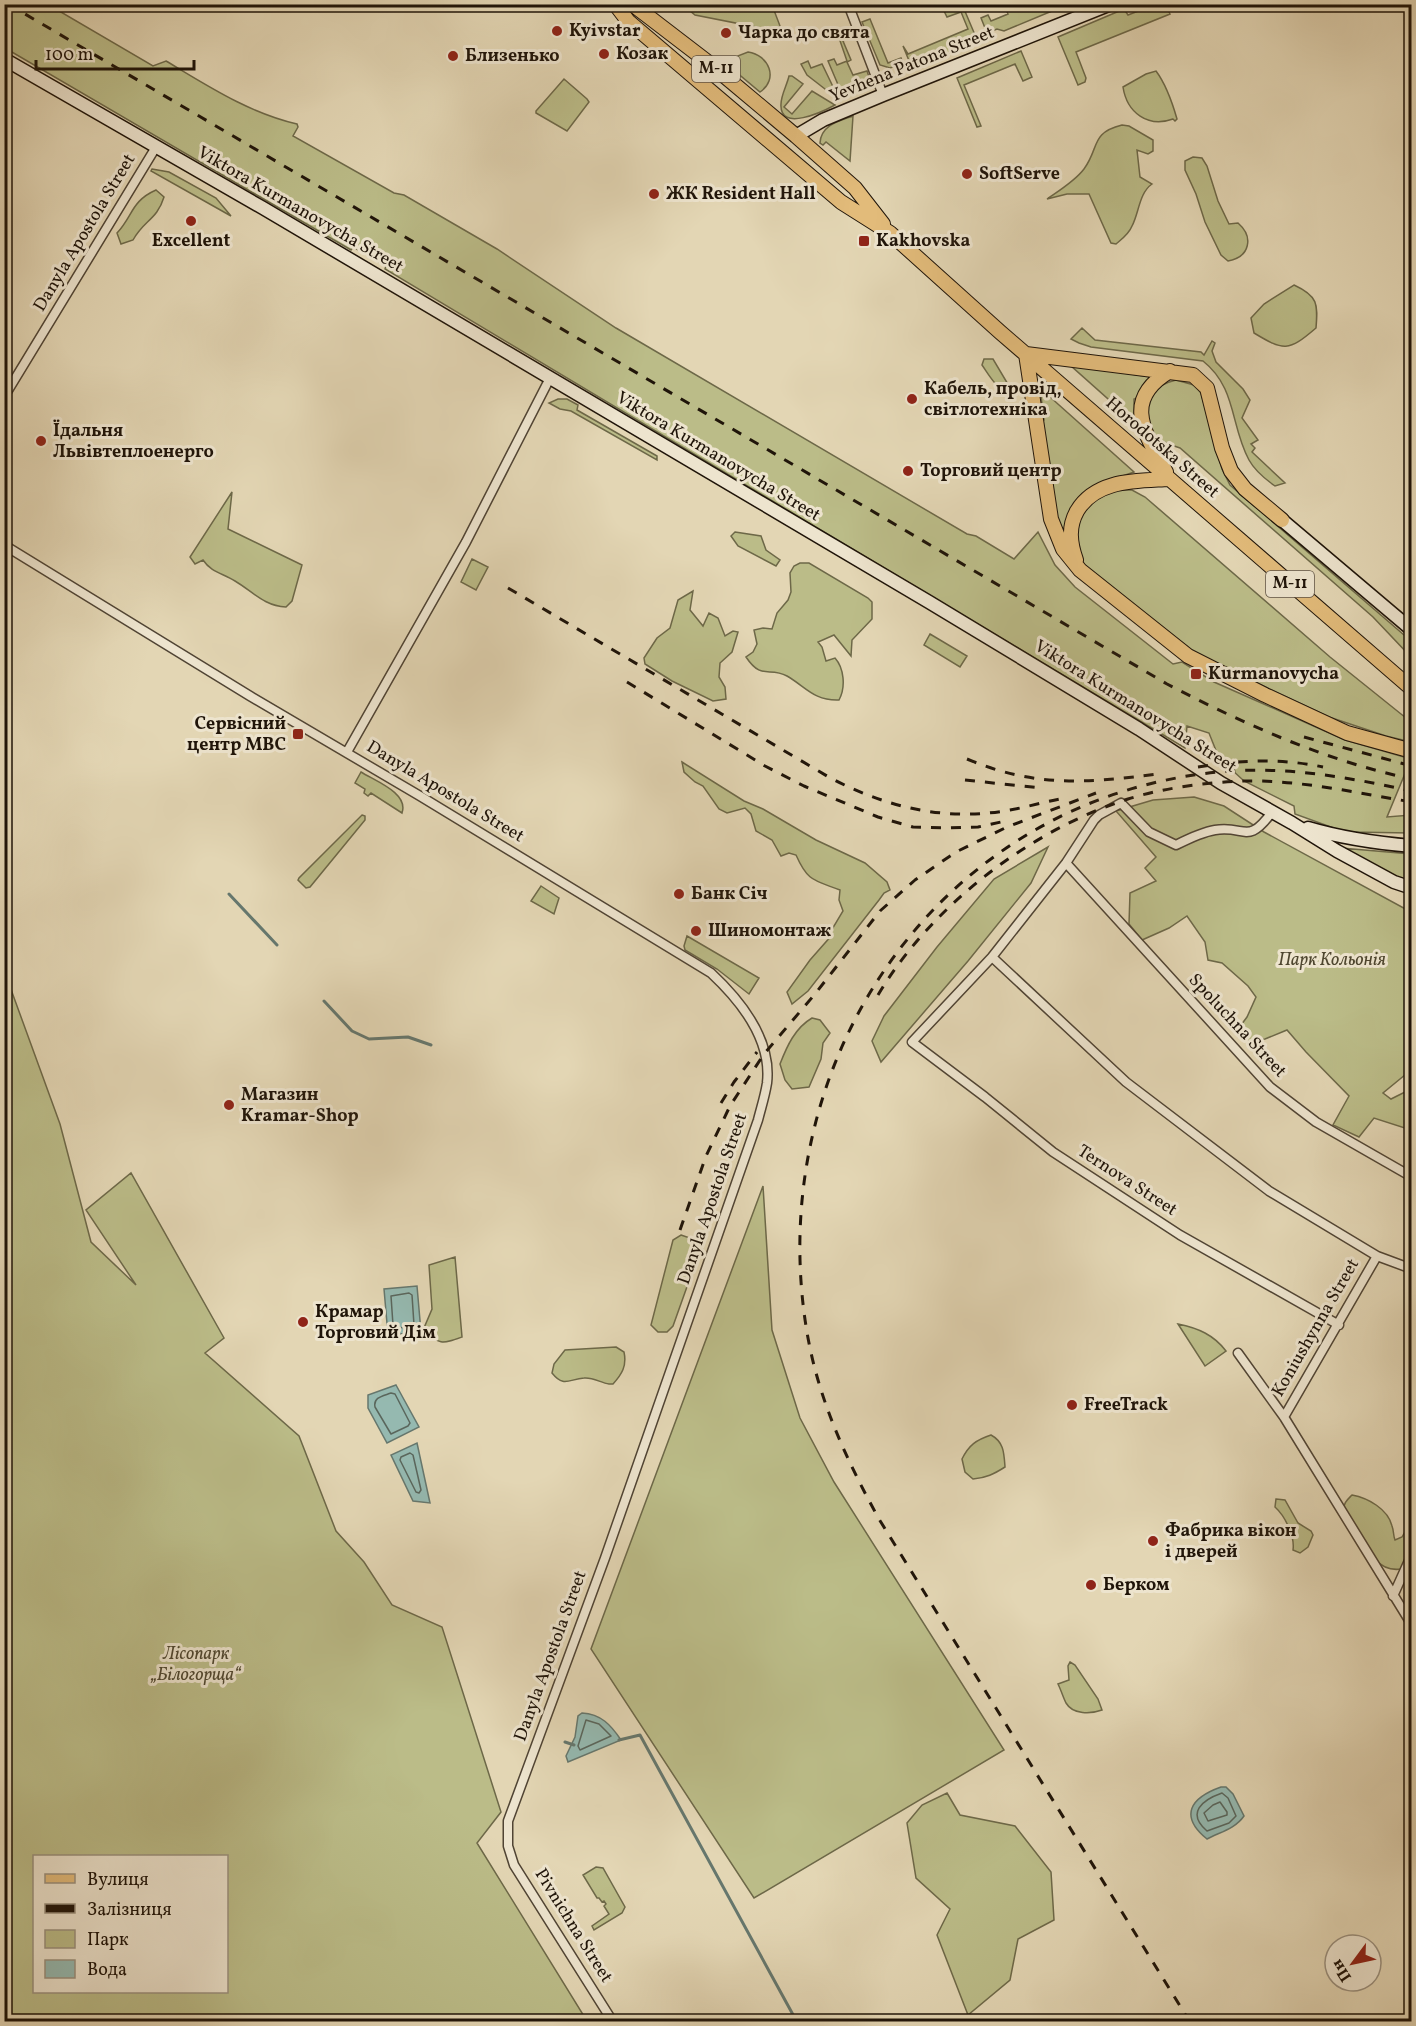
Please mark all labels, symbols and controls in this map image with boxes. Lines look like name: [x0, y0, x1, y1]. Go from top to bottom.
place label: Kyivstar: [569, 19, 641, 44]
place label: Чарка до свята: [738, 21, 870, 46]
street label: Yevhena Patona Street: [826, 21, 998, 109]
marker: Kyivstar: [550, 24, 564, 38]
marker: Чарка до свята: [719, 26, 733, 40]
scale bar: [36, 33, 194, 71]
place label: Козак: [616, 42, 668, 67]
text: 100 m: [45, 43, 94, 68]
place label: Близенько: [465, 44, 560, 69]
marker: Козак: [597, 47, 611, 61]
marker: Близенько: [446, 49, 460, 63]
road number: М-11: [692, 56, 740, 82]
street label: Viktora Kurmanovycha Street: [192, 141, 408, 279]
street label: Danyla Apostola Street: [28, 149, 142, 317]
place label: SoftServe: [979, 162, 1060, 187]
marker: SoftServe: [960, 167, 974, 181]
place label: ЖК Resident Hall: [666, 182, 816, 207]
marker: ЖК Resident Hall: [647, 187, 661, 201]
marker: Excellent: [184, 214, 198, 228]
place label: Excellent: [152, 229, 231, 254]
place label: Kakhovska: [876, 229, 970, 254]
marker: Kakhovska: [857, 234, 871, 248]
place label: Кабель, провід, світлотехніка: [924, 377, 1062, 423]
street label: Viktora Kurmanovycha Street: [611, 386, 825, 528]
street label: Horodotska Street: [1100, 391, 1224, 505]
marker: Кабель, провід, світлотехніка: [905, 392, 919, 406]
place label: Їдальня Львівтеплоенерго: [53, 419, 214, 465]
marker: Їдальня Львівтеплоенерго: [34, 434, 48, 448]
place label: Торговий центр: [920, 459, 1062, 484]
marker: Торговий центр: [901, 464, 915, 478]
road number: М-11: [1266, 571, 1314, 597]
street label: Viktora Kurmanovycha Street: [1029, 634, 1241, 780]
place label: Kurmanovycha: [1208, 662, 1339, 687]
marker: Kurmanovycha: [1189, 667, 1203, 681]
place label: Сервісний центр МВС: [187, 712, 286, 758]
marker: Сервісний центр МВС: [291, 727, 305, 741]
street label: Danyla Apostola Street: [361, 735, 529, 849]
place label: Банк Січ: [691, 882, 768, 907]
marker: Банк Січ: [672, 887, 686, 901]
place label: Шиномонтаж: [708, 919, 831, 944]
marker: Шиномонтаж: [689, 924, 703, 938]
park label: Парк Кольонія: [1278, 948, 1386, 973]
street label: Spoluchna Street: [1182, 968, 1292, 1084]
place label: Магазин Kramar-Shop: [241, 1083, 359, 1129]
marker: Магазин Kramar-Shop: [222, 1098, 236, 1112]
street label: Danyla Apostola Street: [672, 1110, 754, 1288]
street label: Ternova Street: [1072, 1139, 1182, 1223]
street label: Koniushynna Street: [1266, 1254, 1366, 1402]
place label: Крамар Торговий Дім: [315, 1300, 436, 1346]
marker: Крамар Торговий Дім: [296, 1315, 310, 1329]
place label: FreeTrack: [1084, 1393, 1168, 1418]
marker: FreeTrack: [1065, 1398, 1079, 1412]
place label: Фабрика вікон і дверей: [1165, 1519, 1297, 1565]
marker: Фабрика вікон і дверей: [1146, 1534, 1160, 1548]
street label: Danyla Apostola Street: [508, 1567, 594, 1745]
place label: Берком: [1103, 1573, 1170, 1598]
marker: Берком: [1084, 1578, 1098, 1592]
park label: Лісопарк „Білогорща“: [150, 1642, 242, 1688]
legend: [33, 1855, 228, 1993]
street label: Pivnichna Street: [528, 1864, 618, 1988]
text: Вулиця: [87, 1868, 149, 1893]
text: Залізниця: [87, 1898, 172, 1923]
text: Парк: [87, 1928, 129, 1953]
north arrow: [1323, 1933, 1383, 1993]
text: Пн: [1327, 1955, 1358, 1986]
text: Вода: [87, 1958, 127, 1983]

